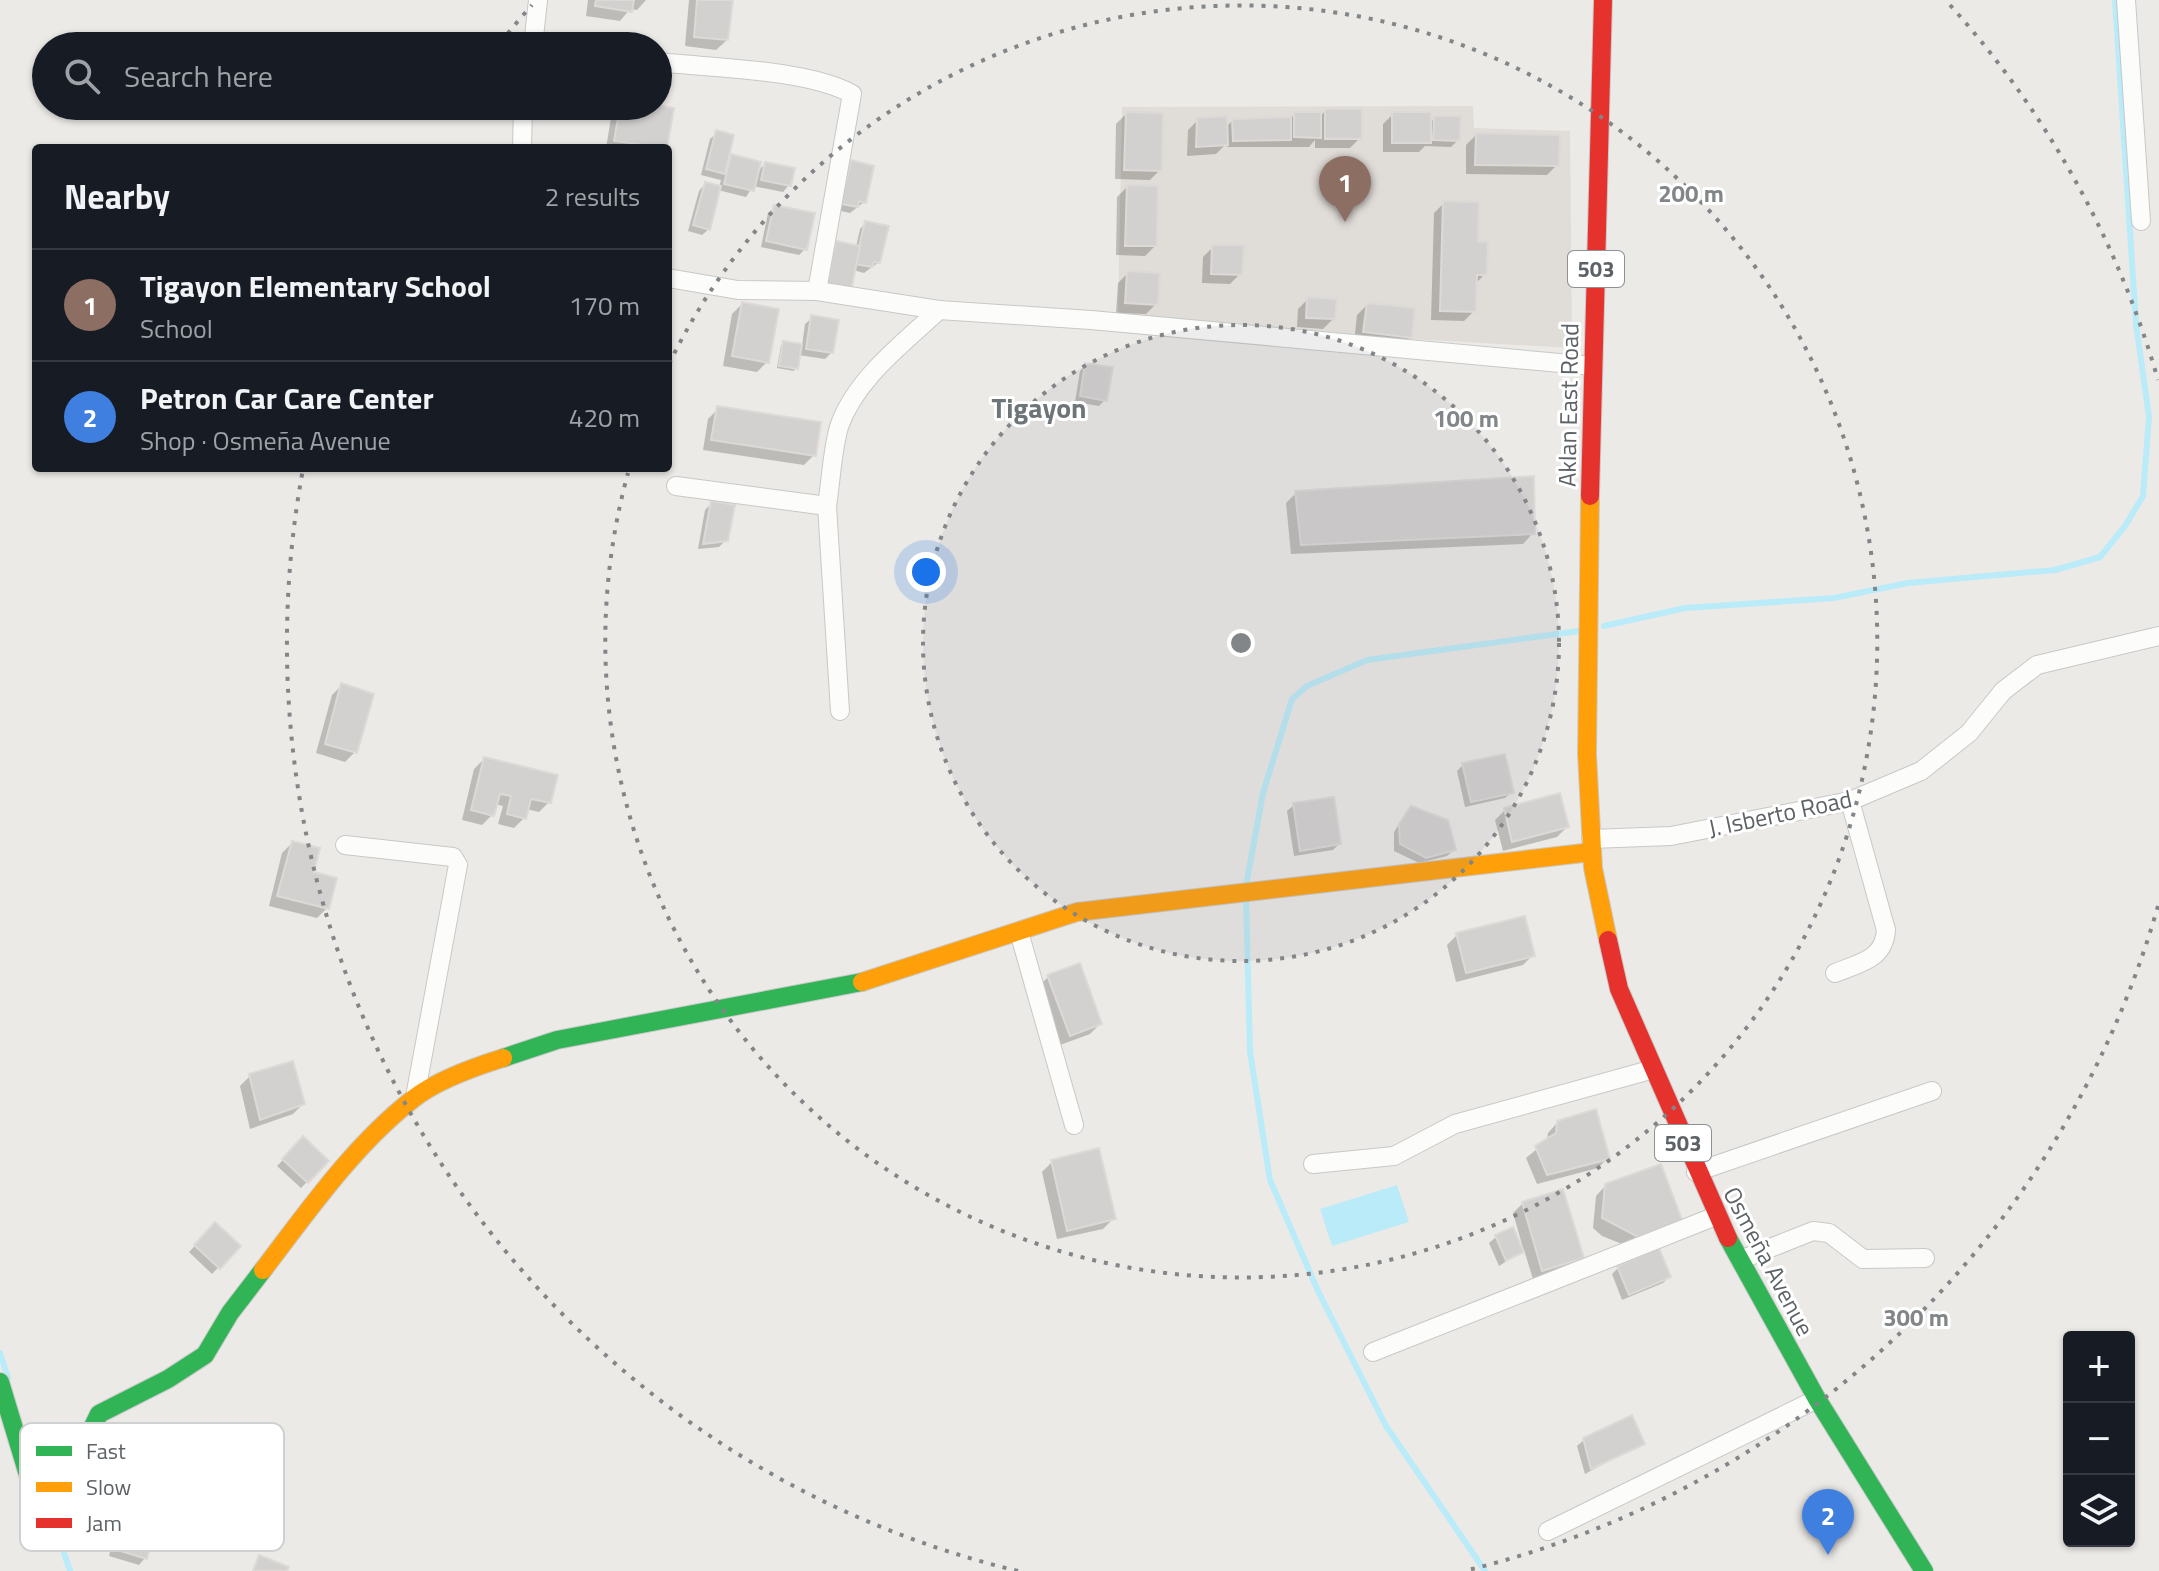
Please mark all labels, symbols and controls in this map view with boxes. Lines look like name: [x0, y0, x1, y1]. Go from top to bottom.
search box: [32, 32, 672, 120]
text: Search here: [124, 53, 273, 99]
icon: search: [60, 54, 104, 98]
pin: 1: [1319, 156, 1371, 222]
text: Nearby: [64, 170, 170, 222]
text: 200 m: [1658, 175, 1724, 211]
text: 2 results: [545, 177, 640, 216]
road number: 503: [1568, 251, 1624, 287]
text: Tigayon Elementary School: [140, 263, 491, 309]
text: 1: [83, 286, 97, 325]
text: 170 m: [569, 286, 640, 325]
text: School: [140, 309, 213, 348]
street label: Aklan East Road: [1549, 323, 1587, 487]
text: Petron Car Care Center: [140, 375, 434, 421]
district label: Tigayon: [991, 386, 1087, 429]
text: 2: [83, 398, 97, 437]
text: 420 m: [569, 398, 640, 437]
text: 100 m: [1433, 400, 1499, 436]
text: Shop · Osmeña Avenue: [140, 421, 391, 460]
your location: [906, 552, 946, 592]
centre of rings: [1227, 629, 1255, 657]
street label: J. Isberto Road: [1705, 780, 1855, 846]
road number: 503: [1655, 1125, 1711, 1161]
street label: Osmeña Avenue: [1715, 1180, 1823, 1342]
text: 300 m: [1883, 1299, 1949, 1335]
map controls: [2063, 1331, 2135, 1547]
button: +: [2063, 1331, 2135, 1403]
button: −: [2063, 1403, 2135, 1475]
legend: [20, 1423, 284, 1551]
text: Fast: [86, 1434, 126, 1468]
text: Slow: [86, 1470, 132, 1504]
button: layers: [2063, 1475, 2135, 1547]
pin: 2: [1802, 1489, 1854, 1555]
text: Jam: [86, 1506, 122, 1540]

